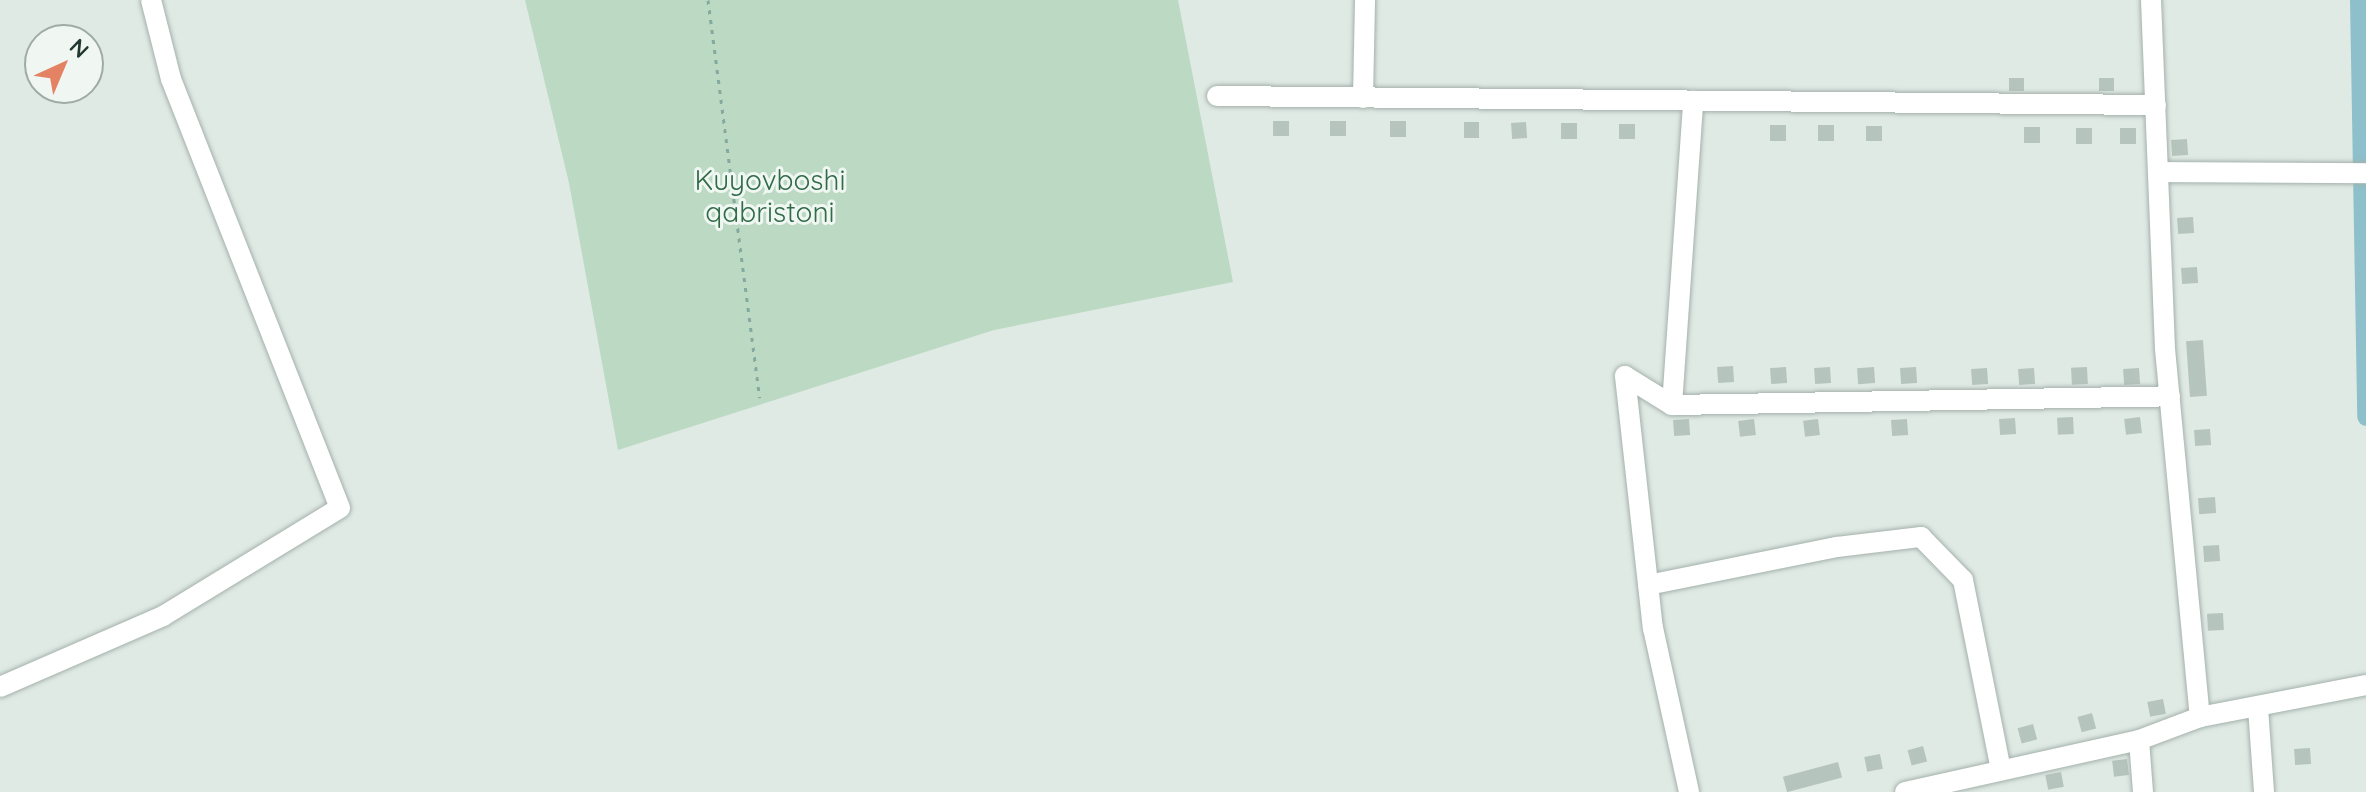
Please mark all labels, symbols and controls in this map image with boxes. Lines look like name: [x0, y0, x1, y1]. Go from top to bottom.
north arrow: [24, 24, 104, 104]
text: N: [64, 32, 95, 64]
park label: Kuyovboshi qabristoni: [695, 163, 845, 229]

